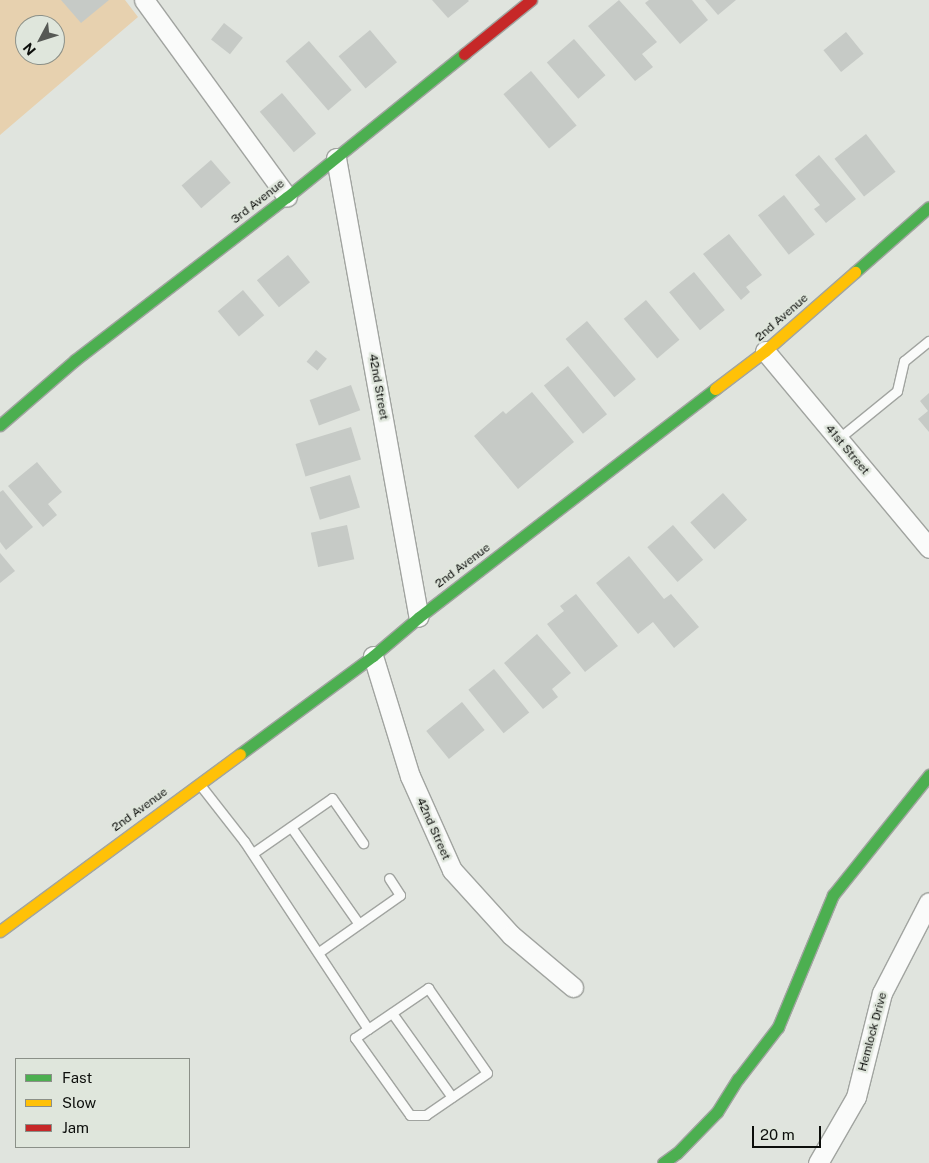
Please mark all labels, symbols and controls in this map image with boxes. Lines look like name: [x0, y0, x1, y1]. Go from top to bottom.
north arrow: [15, 15, 65, 65]
text: N: [20, 40, 39, 58]
street label: 3rd Avenue: [229, 177, 287, 227]
street label: 2nd Avenue: [753, 291, 811, 345]
street label: 42nd Street: [365, 353, 391, 421]
street label: 41st Street: [822, 422, 872, 478]
street label: 2nd Avenue: [433, 541, 493, 591]
street label: 2nd Avenue: [109, 785, 171, 835]
street label: 42nd Street: [413, 796, 453, 862]
street label: Hemlock Drive: [856, 991, 890, 1073]
legend: [15, 1058, 190, 1148]
text: Fast: [62, 1069, 92, 1086]
text: Slow: [62, 1094, 96, 1111]
scale bar: [754, 1116, 823, 1148]
text: Jam: [62, 1119, 89, 1136]
text: 20 m: [760, 1126, 795, 1143]

